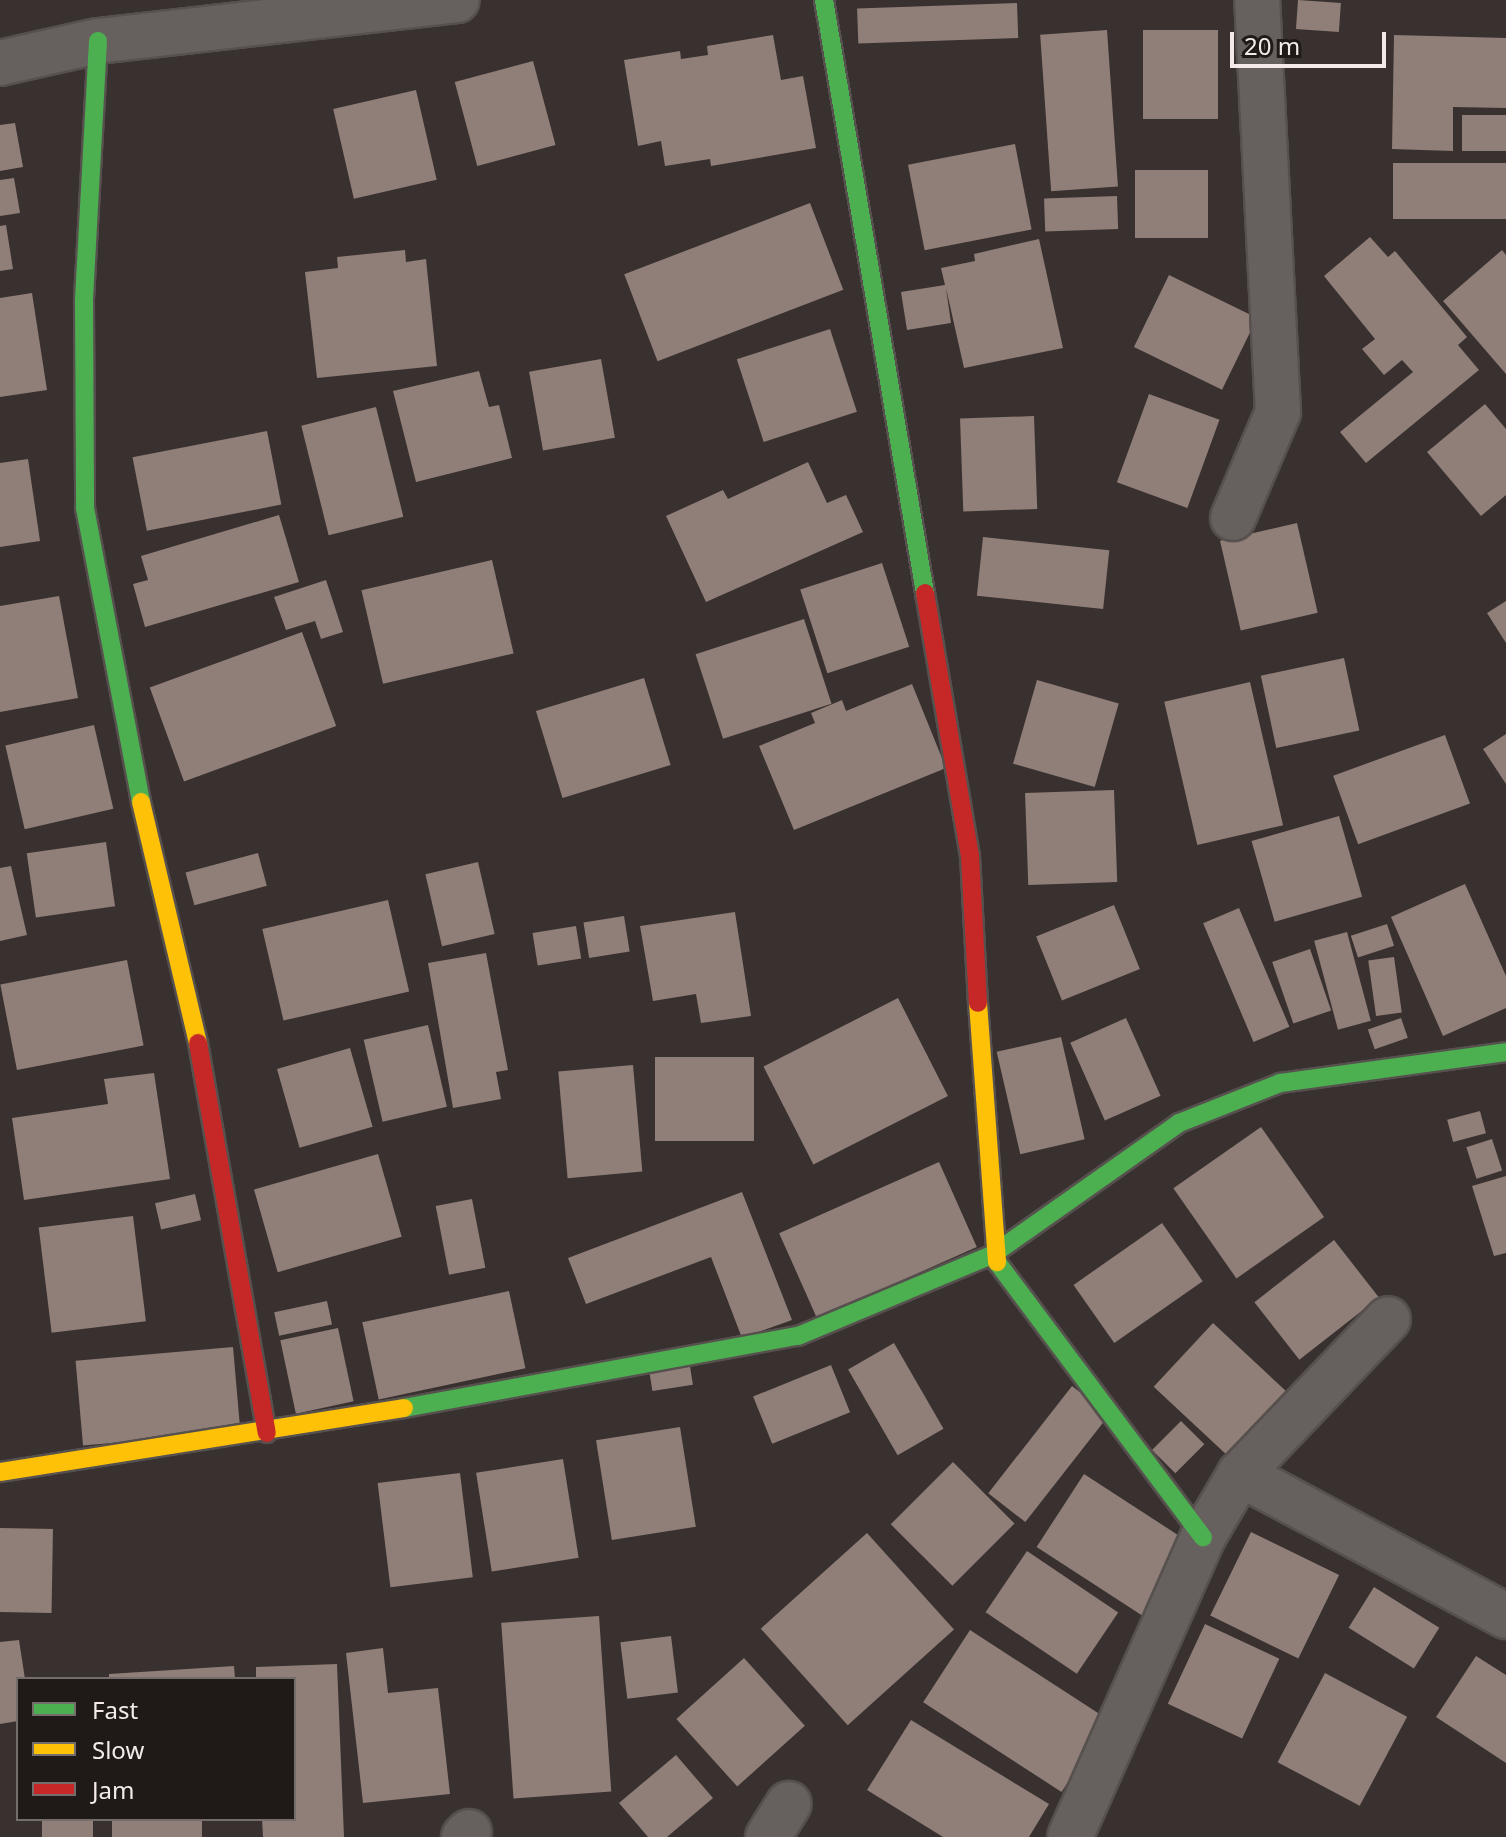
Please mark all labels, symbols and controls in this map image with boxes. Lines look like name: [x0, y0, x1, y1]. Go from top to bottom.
scale bar: [1234, 16, 1390, 66]
text: 20 m: [1244, 29, 1300, 62]
legend: [16, 1677, 296, 1821]
text: Fast: [92, 1693, 138, 1726]
text: Slow: [92, 1733, 144, 1766]
text: Jam: [92, 1773, 134, 1806]

